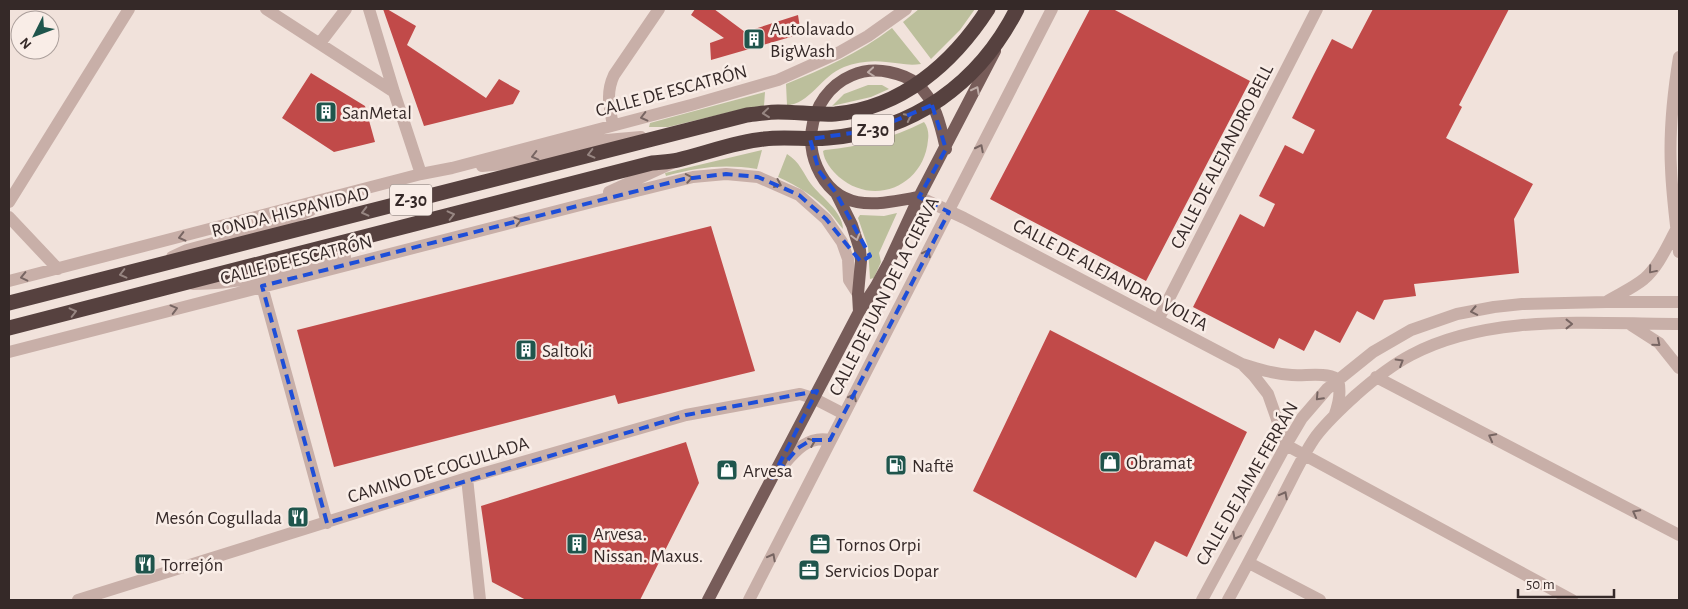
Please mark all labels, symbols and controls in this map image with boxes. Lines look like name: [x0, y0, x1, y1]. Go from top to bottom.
north arrow: [10, 10, 60, 60]
place label: Autolavado BigWash: [770, 20, 854, 61]
building icon: Autolavado BigWash: [742, 27, 766, 51]
text: N: [18, 35, 35, 51]
street label: CALLE DE ESCATRÓN: [593, 60, 749, 121]
street label: CALLE DE ALEJANDRO BELL: [1167, 61, 1277, 252]
one-way arrow: [866, 66, 874, 77]
one-way arrow: [970, 86, 980, 95]
building icon: SanMetal: [314, 100, 338, 124]
place label: SanMetal: [342, 104, 412, 123]
one-way arrow: [762, 108, 770, 119]
one-way arrow: [639, 111, 648, 122]
one-way arrow: [903, 113, 912, 123]
road number: Z-30: [852, 114, 894, 146]
one-way arrow: [974, 144, 984, 153]
one-way arrow: [586, 148, 595, 159]
one-way arrow: [530, 150, 539, 161]
one-way arrow: [685, 173, 693, 183]
one-way arrow: [773, 178, 782, 189]
street label: RONDA HISPANIDAD: [210, 184, 371, 241]
road number: Z-30: [390, 184, 432, 216]
street label: CALLE DE JUAN DE LA CIERVA: [826, 194, 943, 399]
one-way arrow: [361, 206, 370, 217]
one-way arrow: [446, 210, 455, 221]
one-way arrow: [514, 216, 523, 227]
street label: CALLE DE ALEJANDRO VOLTA: [1010, 216, 1211, 335]
street label: CALLE DE ESCATRÓN: [218, 230, 374, 289]
one-way arrow: [177, 231, 186, 242]
one-way arrow: [851, 233, 861, 241]
one-way arrow: [921, 249, 931, 258]
one-way arrow: [1649, 264, 1657, 273]
one-way arrow: [119, 268, 128, 279]
one-way arrow: [20, 271, 29, 282]
one-way arrow: [170, 304, 179, 315]
one-way arrow: [1469, 305, 1478, 315]
one-way arrow: [68, 307, 77, 318]
one-way arrow: [1566, 319, 1573, 329]
one-way arrow: [1651, 337, 1660, 345]
building icon: Saltoki: [514, 338, 538, 362]
place label: Saltoki: [542, 342, 592, 361]
one-way arrow: [1394, 358, 1403, 368]
one-way arrow: [1316, 391, 1325, 400]
one-way arrow: [847, 393, 857, 402]
street label: CALLE DE JAIME FERRÁN: [1191, 398, 1302, 569]
one-way arrow: [1488, 433, 1497, 443]
street label: CAMINO DE COGULLADA: [346, 434, 531, 507]
one-way arrow: [807, 438, 816, 448]
shop icon: Obramat: [1098, 450, 1122, 474]
fuel station icon: Naftë: [884, 453, 908, 477]
place label: Obramat: [1126, 454, 1192, 473]
place label: Naftë: [912, 457, 954, 476]
shop icon: Arvesa: [715, 458, 739, 482]
place label: Arvesa: [743, 462, 793, 481]
one-way arrow: [1278, 491, 1288, 500]
restaurant icon: Mesón Cogullada: [286, 505, 310, 529]
place label: Mesón Cogullada: [155, 509, 282, 528]
one-way arrow: [1632, 509, 1641, 519]
place label: Arvesa. Nissan. Maxus.: [593, 525, 703, 566]
one-way arrow: [1233, 531, 1243, 540]
building icon: Arvesa. Nissan. Maxus.: [565, 532, 589, 556]
office icon: Tornos Orpi: [808, 532, 832, 556]
place label: Tornos Orpi: [836, 536, 921, 555]
restaurant icon: Torrejón: [133, 552, 157, 576]
one-way arrow: [766, 553, 776, 562]
place label: Torrejón: [161, 556, 223, 575]
office icon: Servicios Dopar: [797, 558, 821, 582]
place label: Servicios Dopar: [825, 562, 939, 581]
scale bar: [1518, 566, 1614, 598]
text: 50 m: [1526, 577, 1555, 592]

